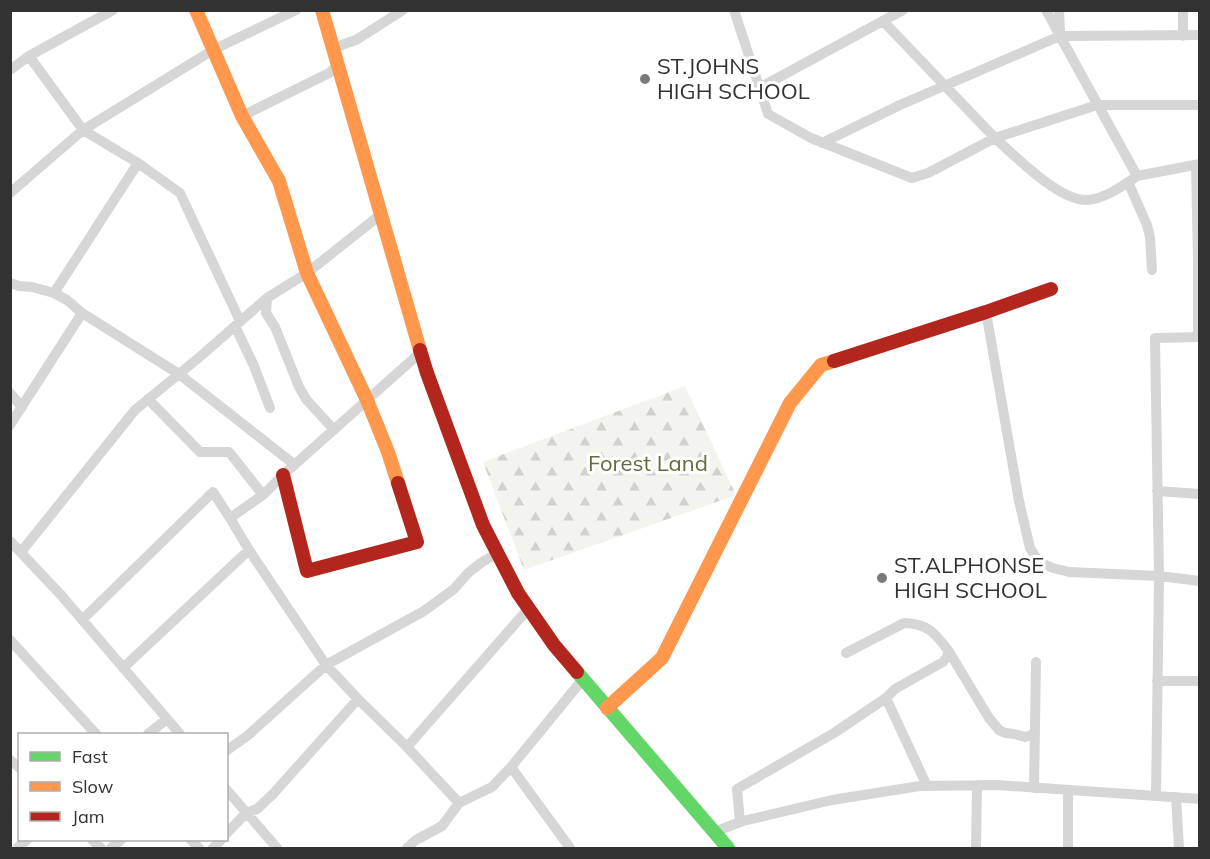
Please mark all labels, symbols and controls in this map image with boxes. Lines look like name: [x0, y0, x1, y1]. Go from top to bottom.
place label: ST.JOHNS HIGH SCHOOL: [657, 52, 810, 105]
marker: ST.JOHNS HIGH SCHOOL: [638, 72, 652, 86]
park label: Forest Land: [588, 449, 708, 477]
place label: ST.ALPHONSE HIGH SCHOOL: [894, 551, 1047, 604]
marker: ST.ALPHONSE HIGH SCHOOL: [875, 571, 889, 585]
legend: [18, 733, 228, 841]
text: Fast: [72, 745, 108, 768]
text: Slow: [72, 775, 114, 798]
text: Jam: [72, 805, 105, 828]

